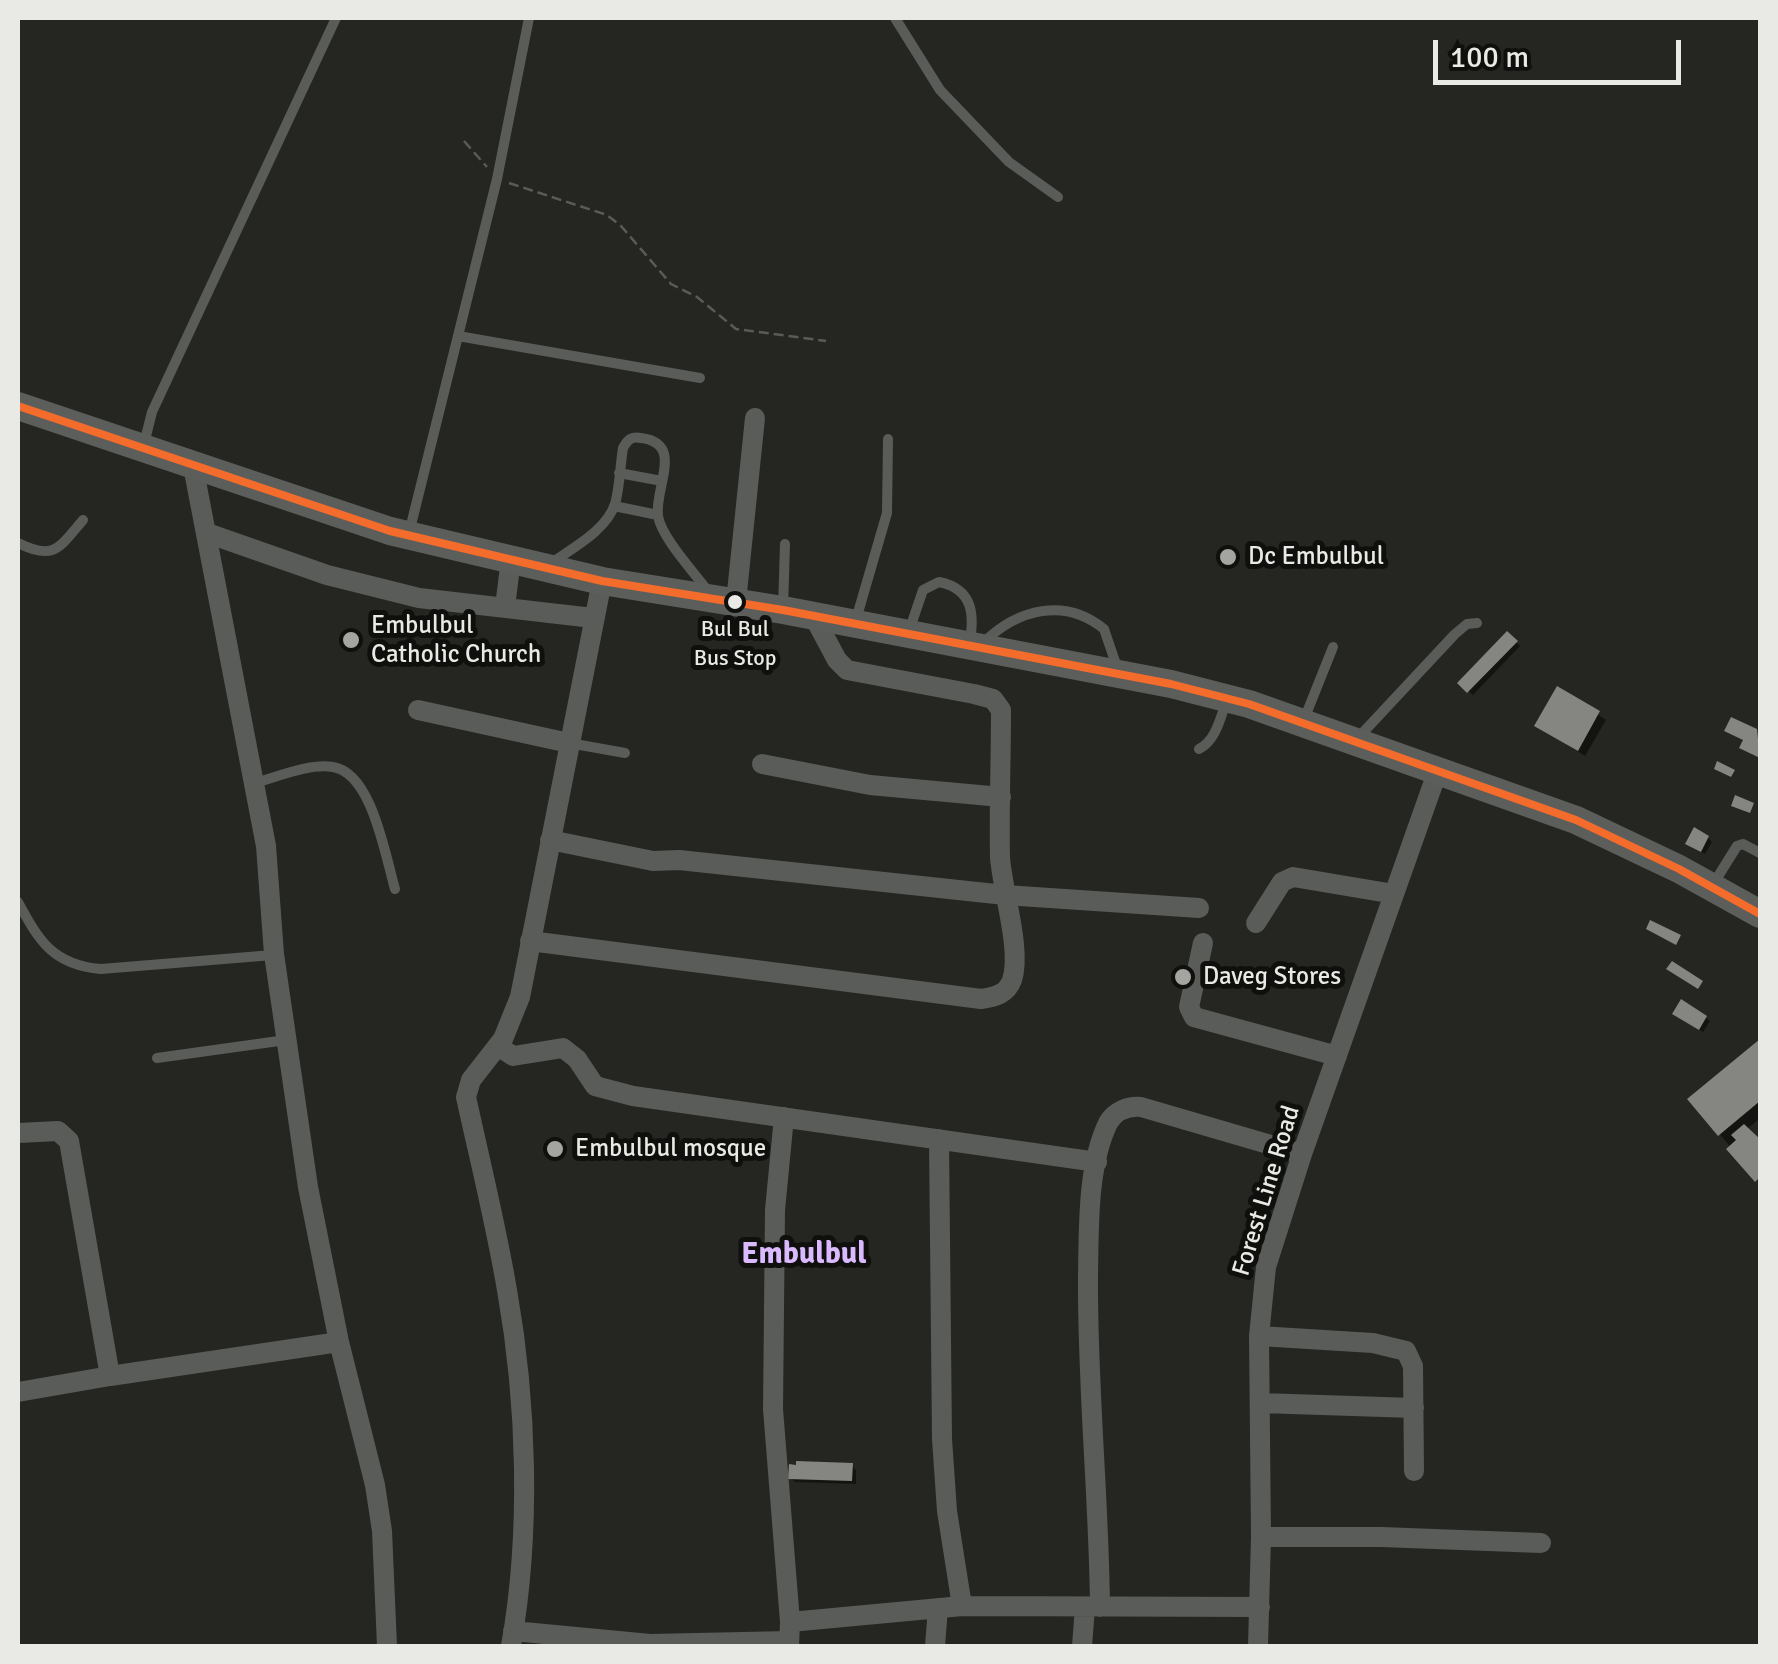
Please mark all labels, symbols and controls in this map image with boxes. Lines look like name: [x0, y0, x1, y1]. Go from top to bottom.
scale bar: [1438, 20, 1686, 82]
text: 100 m: [1450, 39, 1529, 76]
place label: Dc Embulbul: [1248, 542, 1384, 572]
marker: Dc Embulbul: [1217, 546, 1239, 568]
marker: Bul Bul Bus Stop: [725, 592, 745, 612]
place label: Embulbul Catholic Church: [371, 611, 541, 670]
place label: Bul Bul Bus Stop: [694, 617, 776, 668]
marker: Embulbul Catholic Church: [340, 629, 362, 651]
place label: Daveg Stores: [1203, 962, 1341, 992]
marker: Daveg Stores: [1172, 966, 1194, 988]
street label: Forest Line Road: [1227, 1102, 1307, 1280]
place label: Embulbul mosque: [575, 1134, 766, 1164]
marker: Embulbul mosque: [544, 1138, 566, 1160]
district label: Embulbul: [741, 1237, 867, 1273]

